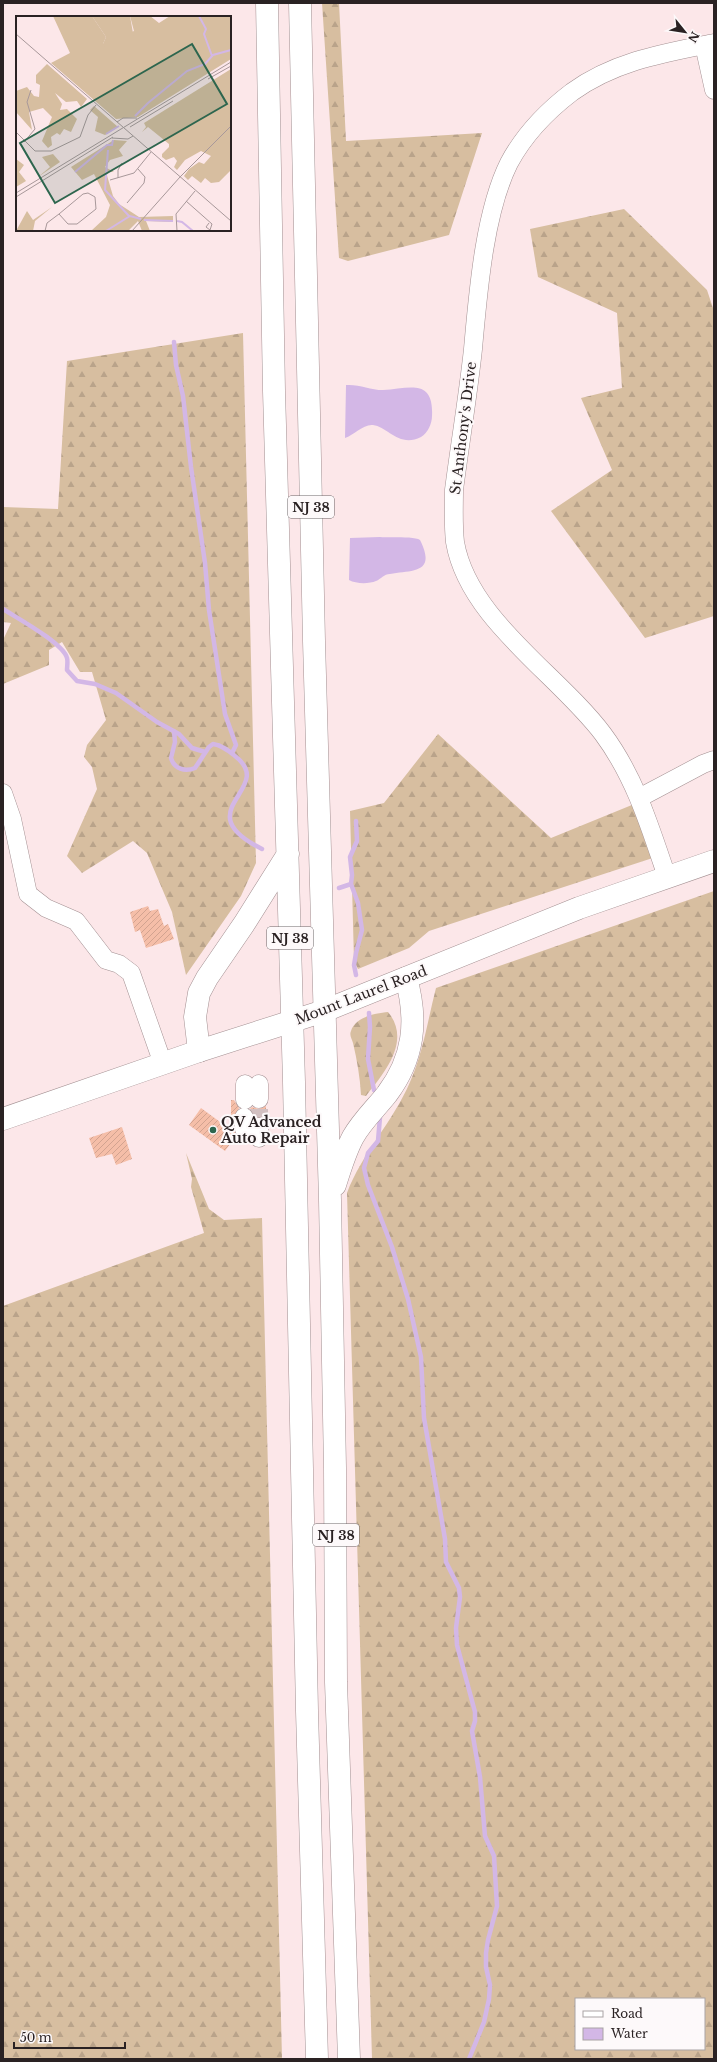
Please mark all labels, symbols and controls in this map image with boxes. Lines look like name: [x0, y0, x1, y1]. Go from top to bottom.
north arrow: [665, 12, 705, 52]
inset map: [16, 16, 231, 231]
text: N: [685, 29, 702, 46]
street label: St Anthony's Drive: [446, 361, 480, 495]
road number: NJ 38: [288, 496, 334, 518]
road number: NJ 38: [267, 927, 313, 949]
street label: Mount Laurel Road: [292, 961, 430, 1028]
place label: QV Advanced Auto Repair: [220, 1113, 322, 1147]
marker: QV Advanced Auto Repair: [208, 1125, 218, 1135]
road number: NJ 38: [313, 1524, 359, 1546]
legend: [575, 1998, 705, 2050]
text: Road: [611, 2006, 643, 2021]
scale bar: [14, 2024, 125, 2050]
text: Water: [610, 2026, 648, 2041]
text: 50 m: [20, 2030, 52, 2045]

